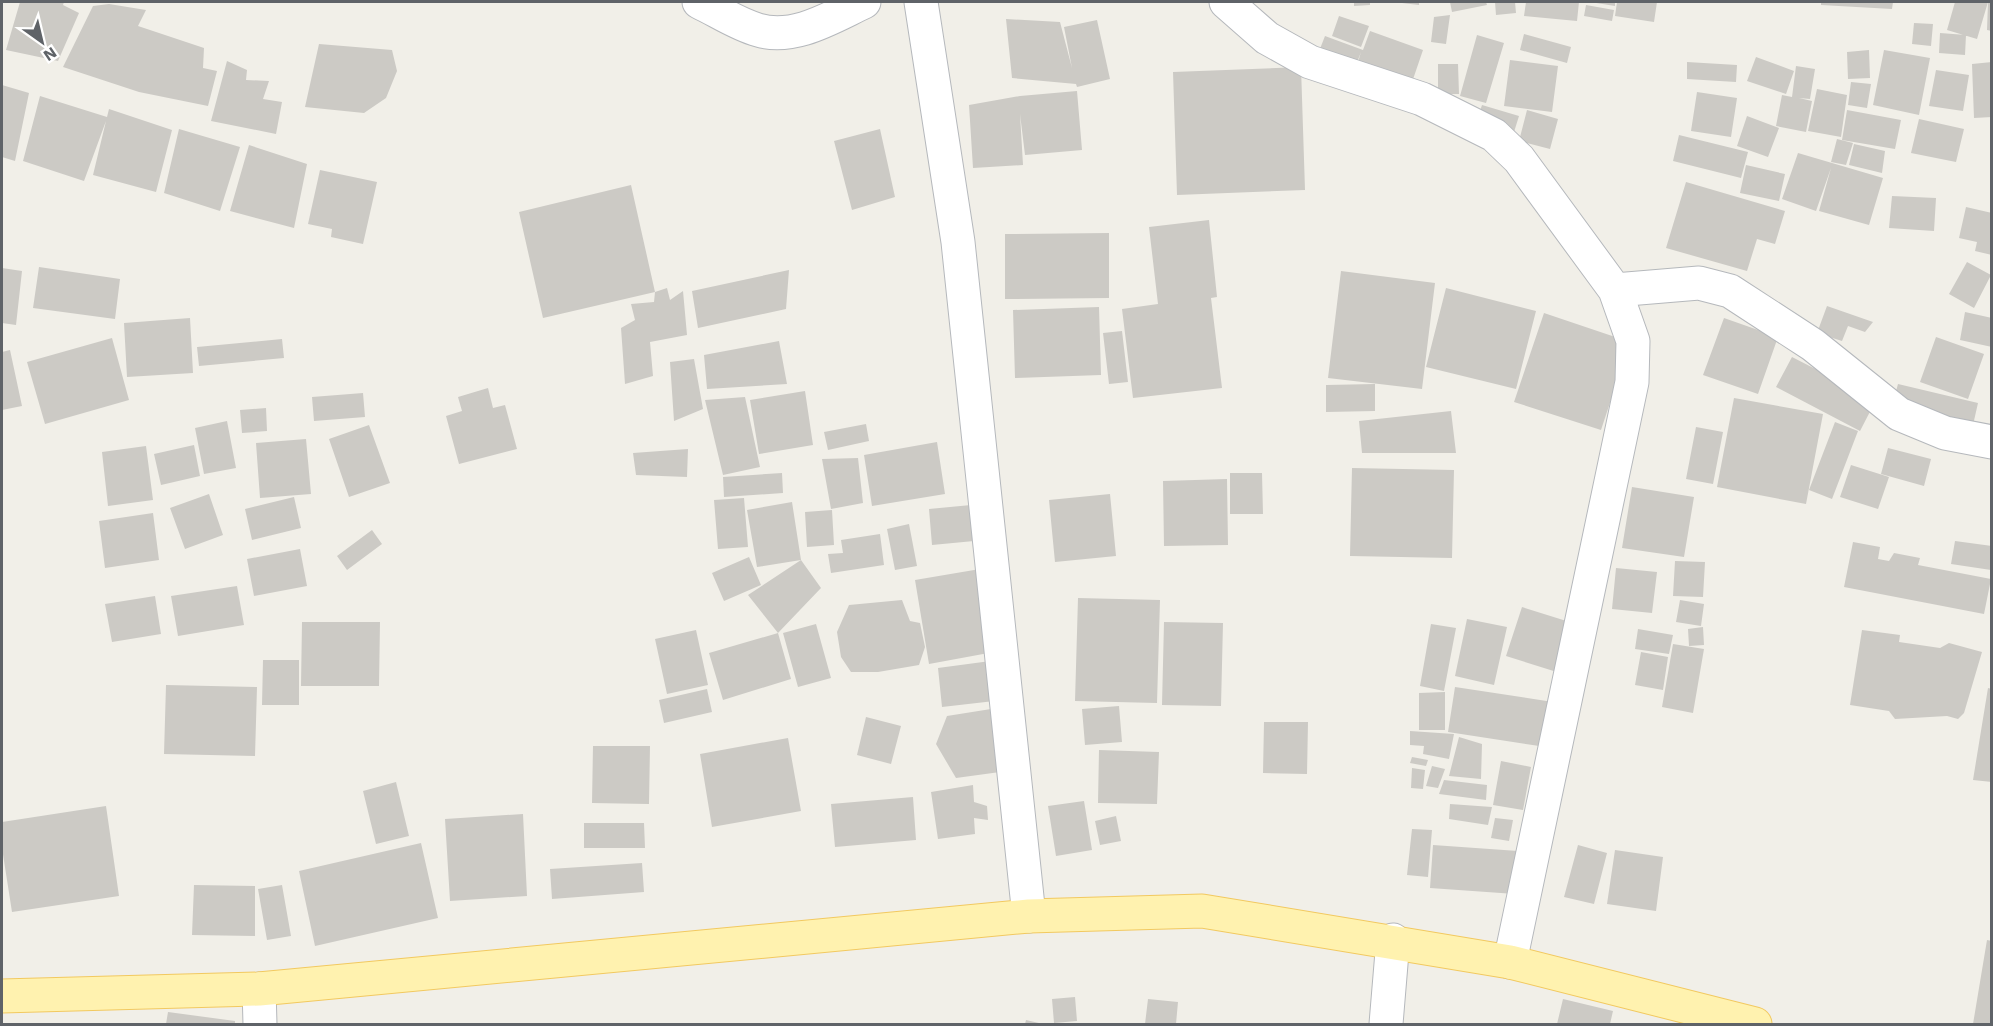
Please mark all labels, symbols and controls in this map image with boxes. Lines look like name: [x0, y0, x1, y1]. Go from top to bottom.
north arrow: [12, 12, 72, 72]
text: N: [40, 43, 60, 65]

